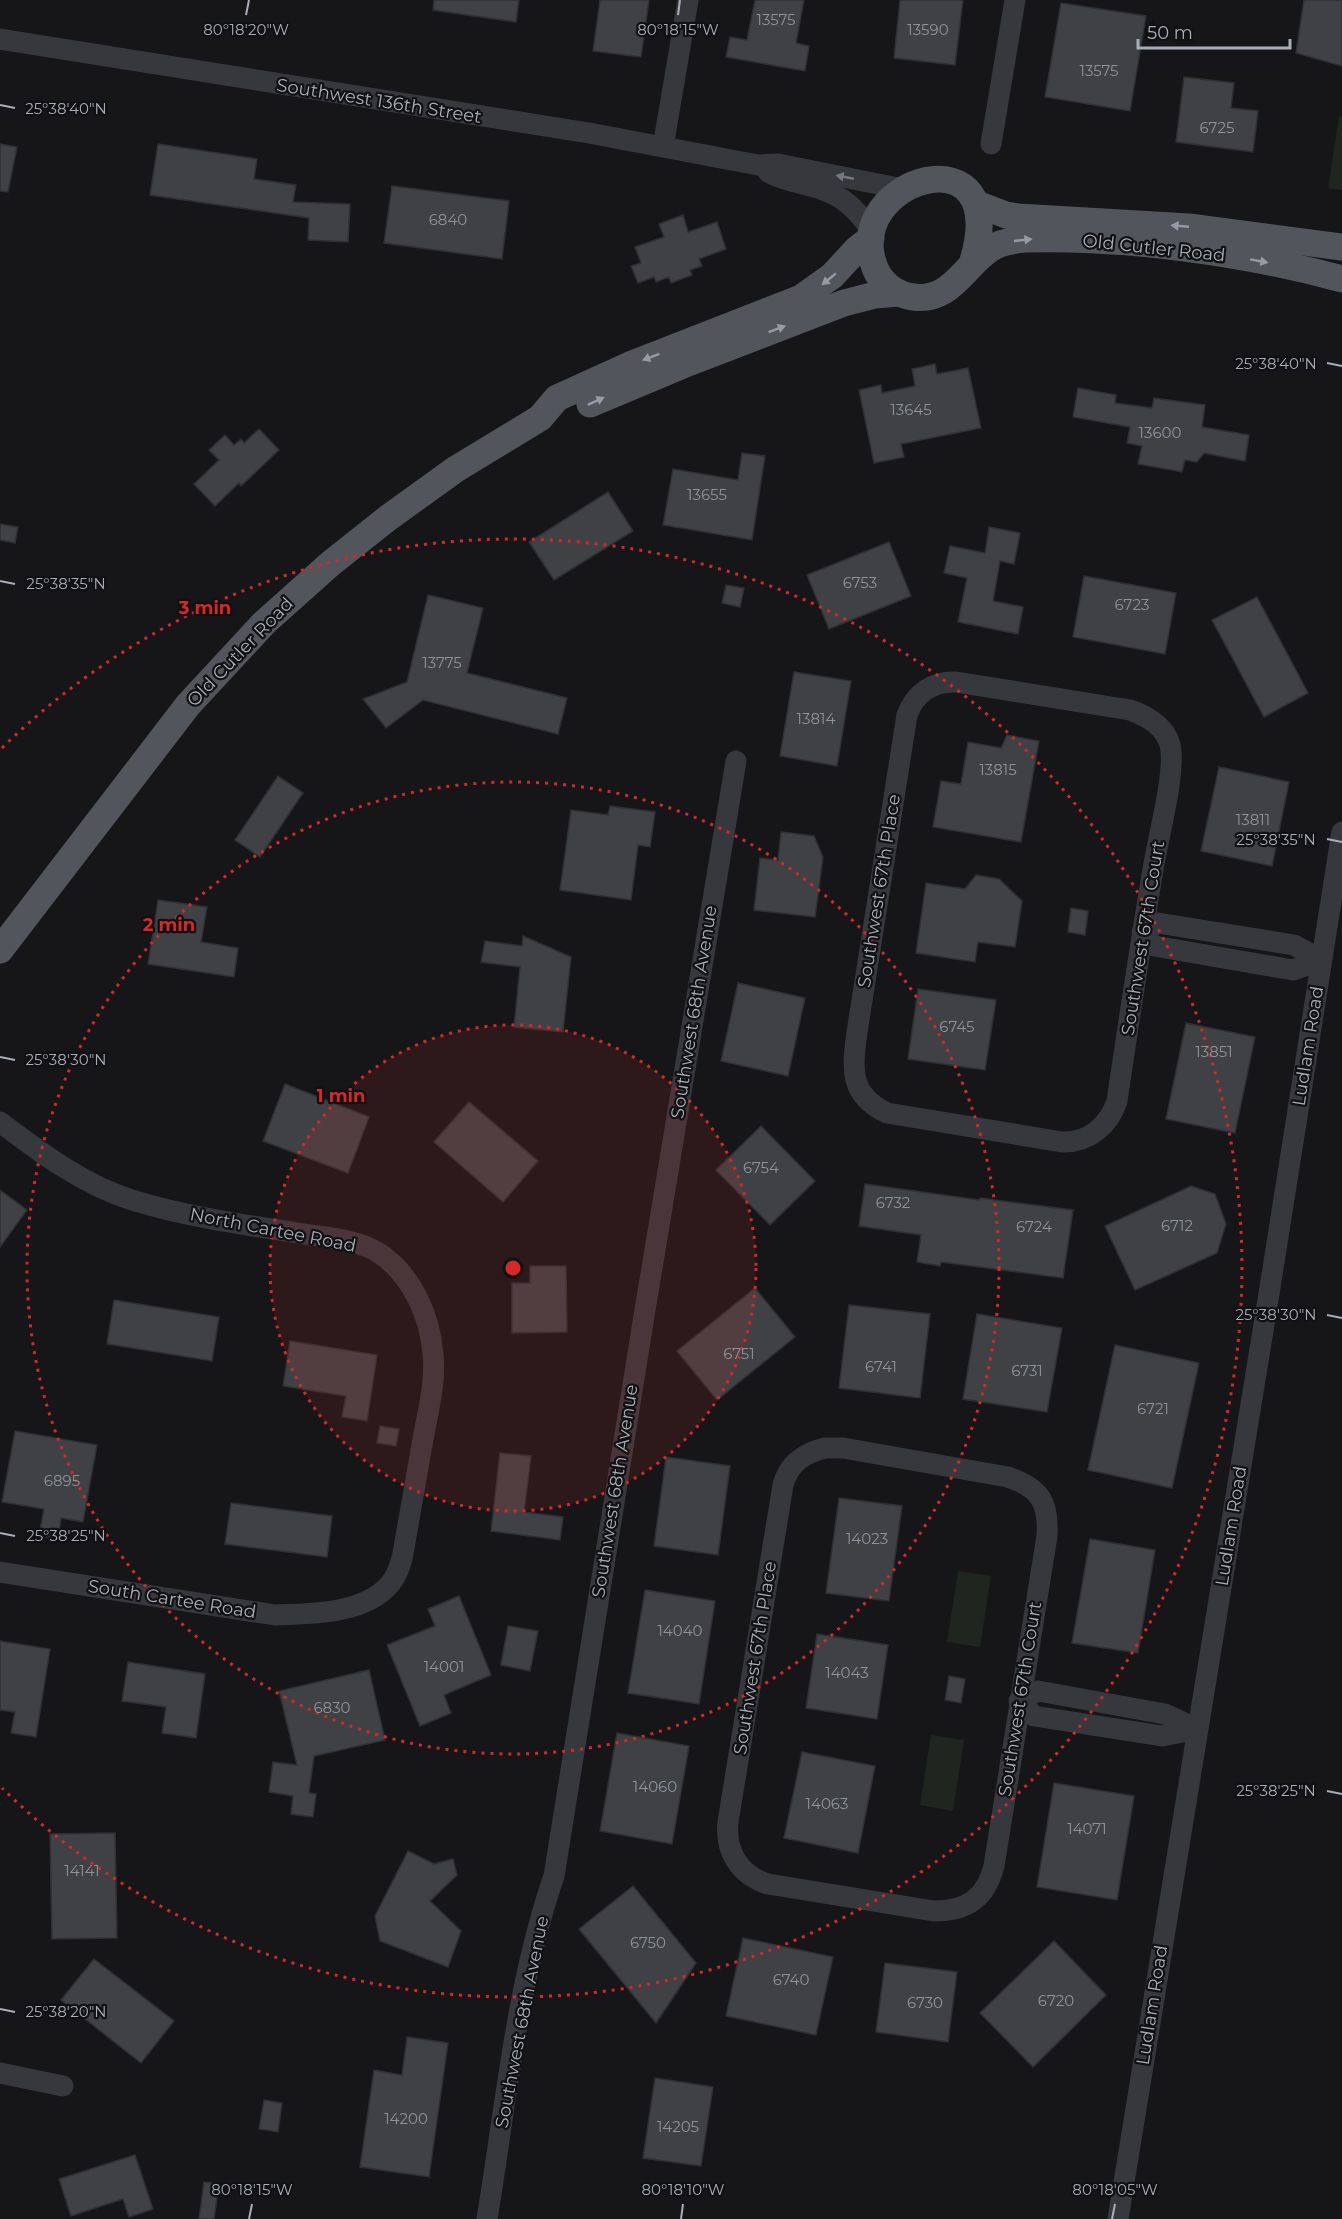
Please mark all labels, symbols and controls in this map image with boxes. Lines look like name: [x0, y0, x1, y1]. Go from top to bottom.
house number: 13575: [756, 10, 796, 29]
scale bar: [1138, 12, 1290, 50]
text: 80°18'20"W: [203, 20, 289, 39]
text: 80°18'15"W: [637, 20, 719, 39]
house number: 13590: [907, 20, 949, 39]
text: 50 m: [1147, 22, 1193, 44]
house number: 13575: [1079, 61, 1119, 80]
street label: Southwest 136th Street: [275, 74, 483, 128]
text: 25°38'40"N: [25, 99, 107, 118]
house number: 6725: [1200, 118, 1234, 137]
one-way arrow: [836, 172, 855, 181]
house number: 6840: [429, 210, 467, 229]
one-way arrow: [1170, 221, 1189, 231]
street label: Old Cutler Road: [1082, 230, 1226, 266]
one-way arrow: [1013, 235, 1032, 245]
one-way arrow: [1249, 257, 1268, 266]
one-way arrow: [821, 272, 836, 284]
one-way arrow: [768, 324, 786, 333]
one-way arrow: [642, 352, 660, 362]
text: 25°38'40"N: [1235, 354, 1317, 373]
one-way arrow: [587, 397, 604, 406]
house number: 13645: [890, 400, 932, 419]
house number: 13600: [1139, 423, 1182, 442]
house number: 13655: [687, 485, 727, 504]
house number: 6753: [843, 573, 877, 592]
text: 25°38'35"N: [26, 574, 106, 593]
street label: Old Cutler Road: [182, 593, 298, 711]
house number: 6723: [1115, 595, 1149, 614]
text: 3 min: [178, 597, 231, 619]
house number: 13775: [422, 653, 462, 672]
house number: 13814: [797, 709, 835, 728]
house number: 13815: [979, 760, 1017, 779]
street label: Southwest 67th Place: [853, 793, 905, 989]
house number: 13811: [1236, 810, 1270, 829]
text: 25°38'35"N: [1236, 830, 1316, 849]
street label: Southwest 67th Court: [1117, 839, 1169, 1037]
street label: Southwest 68th Avenue: [666, 904, 722, 1120]
text: 2 min: [143, 914, 195, 936]
street label: Ludlam Road: [1288, 984, 1328, 1108]
house number: 6745: [939, 1017, 975, 1036]
house number: 13851: [1195, 1042, 1233, 1061]
text: 25°38'30"N: [26, 1050, 106, 1069]
text: 1 min: [317, 1085, 365, 1107]
house number: 6754: [743, 1158, 779, 1177]
house number: 6732: [876, 1193, 910, 1212]
street label: North Cartee Road: [188, 1203, 358, 1257]
house number: 6712: [1161, 1216, 1193, 1235]
house number: 6724: [1016, 1217, 1052, 1236]
centre of rings: [503, 1258, 523, 1278]
text: 25°38'30"N: [1236, 1305, 1316, 1324]
house number: 6751: [723, 1344, 755, 1363]
house number: 6741: [865, 1357, 897, 1376]
house number: 6731: [1011, 1361, 1043, 1380]
street label: Southwest 68th Avenue: [587, 1383, 643, 1599]
house number: 6721: [1137, 1399, 1169, 1418]
street label: Ludlam Road: [1211, 1464, 1251, 1588]
house number: 6895: [44, 1471, 80, 1490]
text: 25°38'25"N: [26, 1526, 106, 1545]
house number: 14023: [846, 1529, 888, 1548]
street label: Southwest 67th Place: [729, 1560, 781, 1756]
street label: South Cartee Road: [86, 1575, 258, 1623]
street label: Southwest 67th Court: [994, 1600, 1046, 1798]
house number: 14040: [657, 1621, 703, 1640]
house number: 14001: [424, 1657, 464, 1676]
house number: 14043: [825, 1663, 869, 1682]
house number: 6830: [313, 1698, 351, 1717]
house number: 14060: [633, 1777, 677, 1796]
text: 25°38'25"N: [1236, 1781, 1316, 1800]
house number: 14063: [806, 1794, 848, 1813]
house number: 14071: [1067, 1819, 1107, 1838]
house number: 14141: [64, 1861, 100, 1880]
street label: Southwest 68th Avenue: [491, 1914, 553, 2130]
house number: 6750: [630, 1933, 666, 1952]
street label: Ludlam Road: [1132, 1943, 1172, 2067]
house number: 6740: [773, 1970, 809, 1989]
house number: 6720: [1038, 1991, 1074, 2010]
house number: 6730: [907, 1993, 943, 2012]
text: 25°38'20"N: [25, 2002, 107, 2021]
house number: 14200: [384, 2109, 428, 2128]
house number: 14205: [657, 2117, 699, 2136]
text: 80°18'15"W: [211, 2180, 293, 2199]
text: 80°18'10"W: [642, 2180, 725, 2199]
text: 80°18'05"W: [1072, 2180, 1158, 2199]

